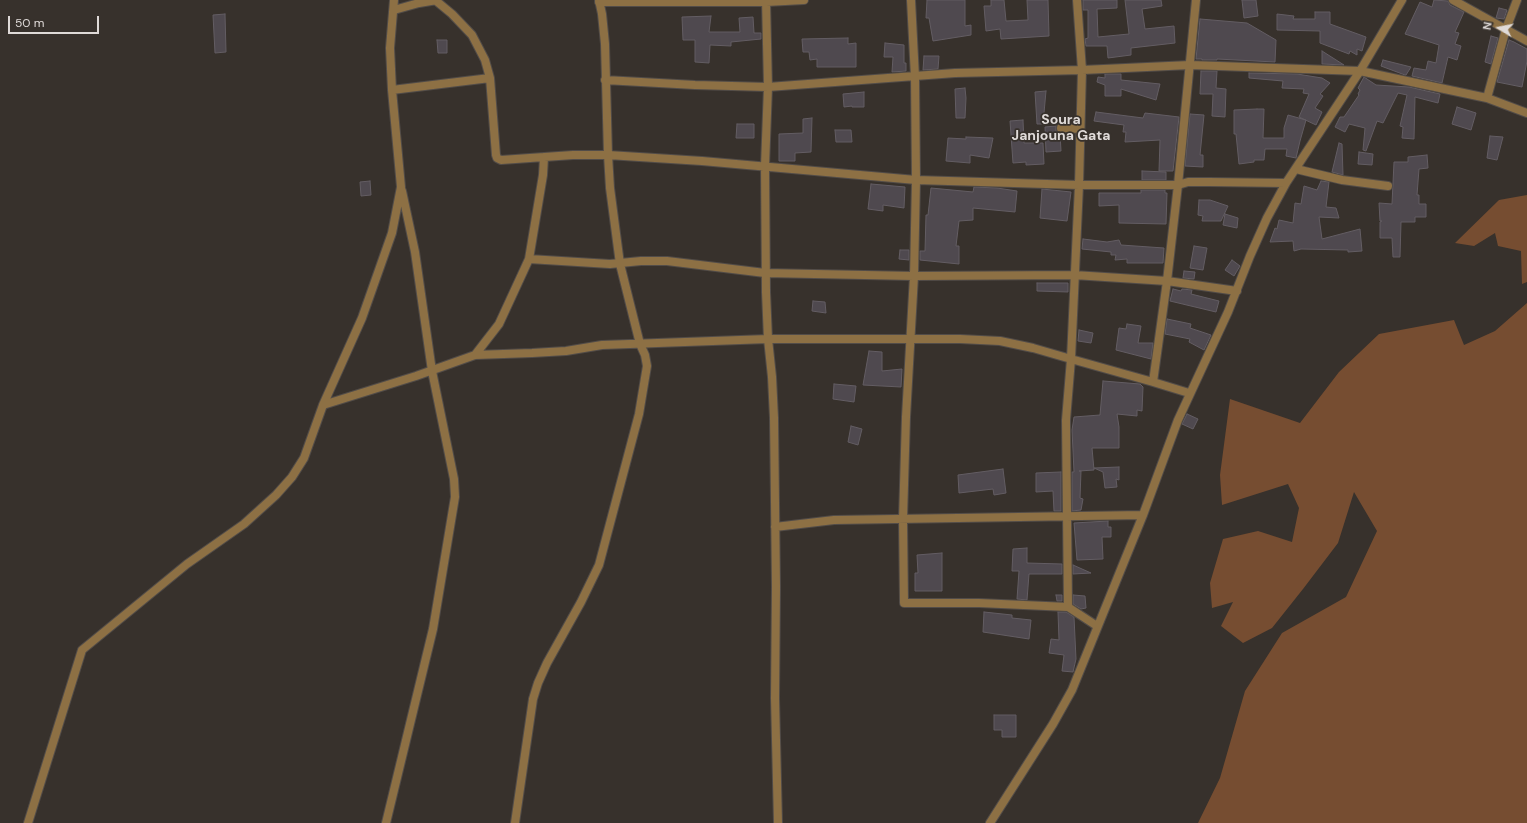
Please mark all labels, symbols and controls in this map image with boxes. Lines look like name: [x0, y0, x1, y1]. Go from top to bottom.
scale bar: [10, 8, 101, 34]
north arrow: [1479, 8, 1519, 48]
text: 50 m: [15, 15, 44, 31]
text: N: [1480, 21, 1495, 31]
district label: Soura Janjouna Gata: [1012, 112, 1110, 144]

